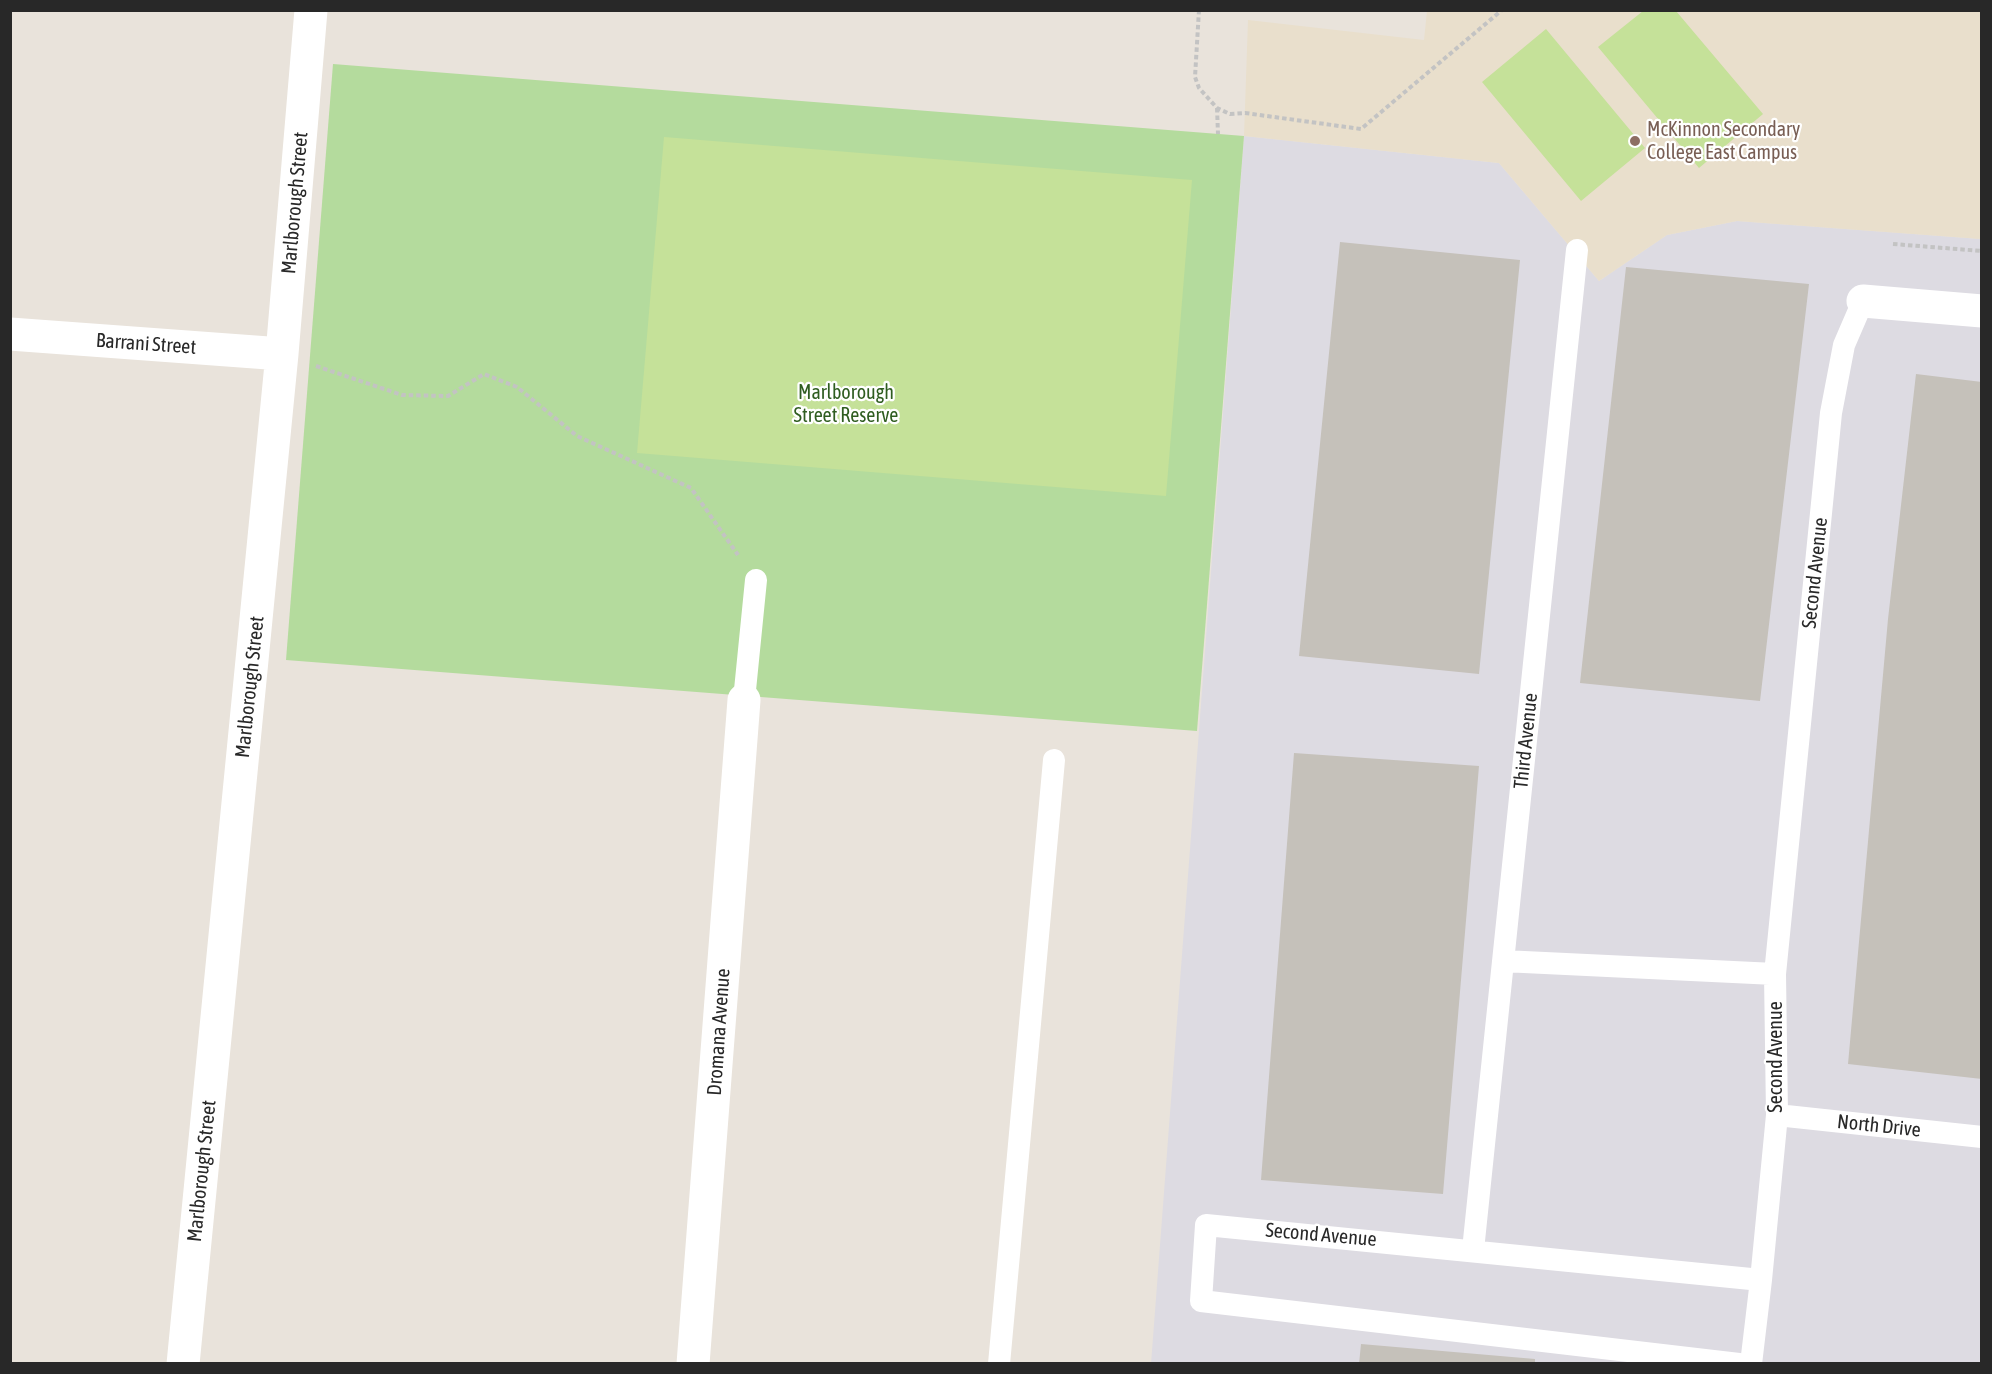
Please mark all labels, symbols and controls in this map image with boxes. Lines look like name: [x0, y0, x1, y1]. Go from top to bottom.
place label: McKinnon Secondary College East Campus: [1647, 118, 1800, 165]
street label: Marlborough Street: [277, 131, 313, 275]
marker: McKinnon Secondary College East Campus: [1628, 134, 1642, 148]
street label: Barrani Street: [95, 329, 197, 359]
park label: Marlborough Street Reserve: [794, 381, 898, 428]
street label: Second Avenue: [1797, 516, 1833, 630]
street label: Marlborough Street: [231, 615, 269, 759]
street label: Third Avenue: [1509, 692, 1543, 790]
street label: Dromana Avenue: [703, 968, 735, 1096]
street label: Second Avenue: [1764, 1001, 1788, 1113]
street label: Marlborough Street: [183, 1099, 221, 1243]
street label: North Drive: [1836, 1110, 1922, 1142]
street label: Second Avenue: [1264, 1218, 1378, 1252]

